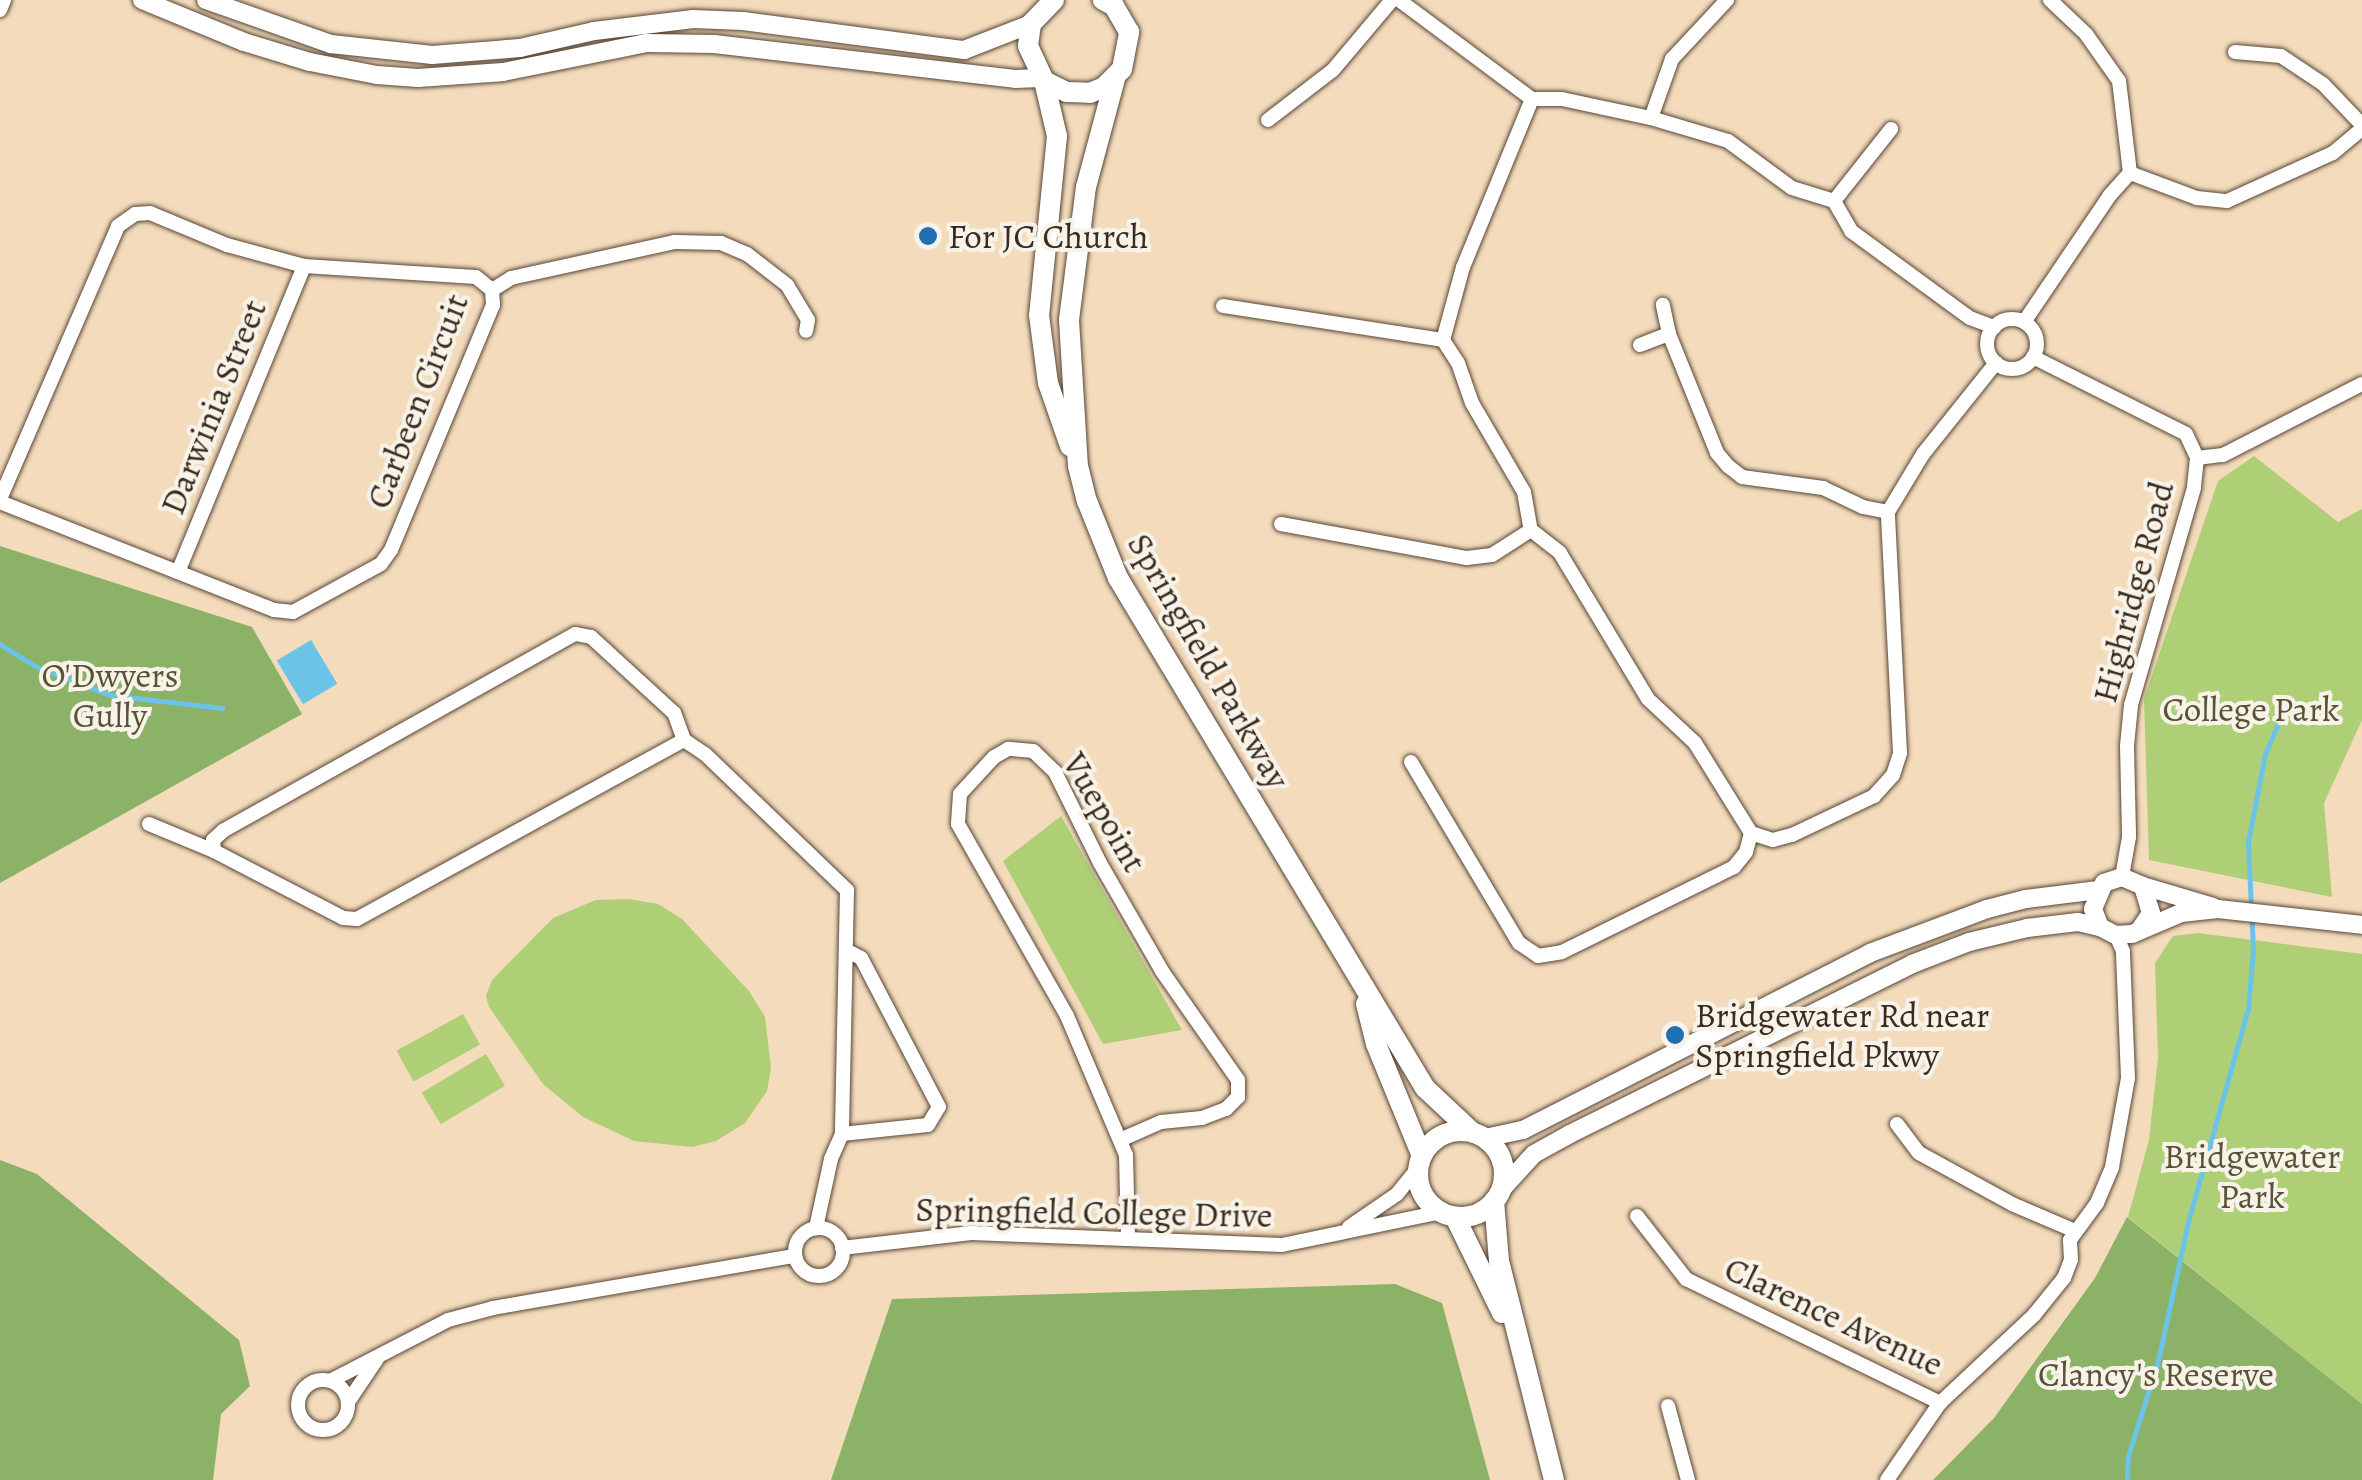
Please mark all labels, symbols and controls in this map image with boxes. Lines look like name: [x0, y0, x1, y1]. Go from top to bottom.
place label: For JC Church: [948, 215, 1149, 257]
marker: For JC Church: [917, 225, 939, 247]
street label: Carbeen Circuit: [357, 288, 477, 514]
street label: Darwinia Street: [151, 294, 275, 520]
street label: Highridge Road: [2083, 477, 2183, 707]
street label: Springfield Parkway: [1119, 526, 1299, 796]
park label: O'Dwyers Gully: [41, 654, 179, 736]
park label: College Park: [2163, 688, 2339, 730]
street label: Vuepoint: [1054, 745, 1156, 879]
place label: Bridgewater Rd near Springfield Pkwy: [1695, 994, 1989, 1076]
marker: Bridgewater Rd near Springfield Pkwy: [1664, 1024, 1686, 1046]
park label: Bridgewater Park: [2164, 1135, 2340, 1217]
street label: Springfield College Drive: [915, 1188, 1273, 1236]
street label: Clarence Avenue: [1718, 1247, 1950, 1385]
park label: Clancy's Reserve: [2038, 1353, 2274, 1395]

